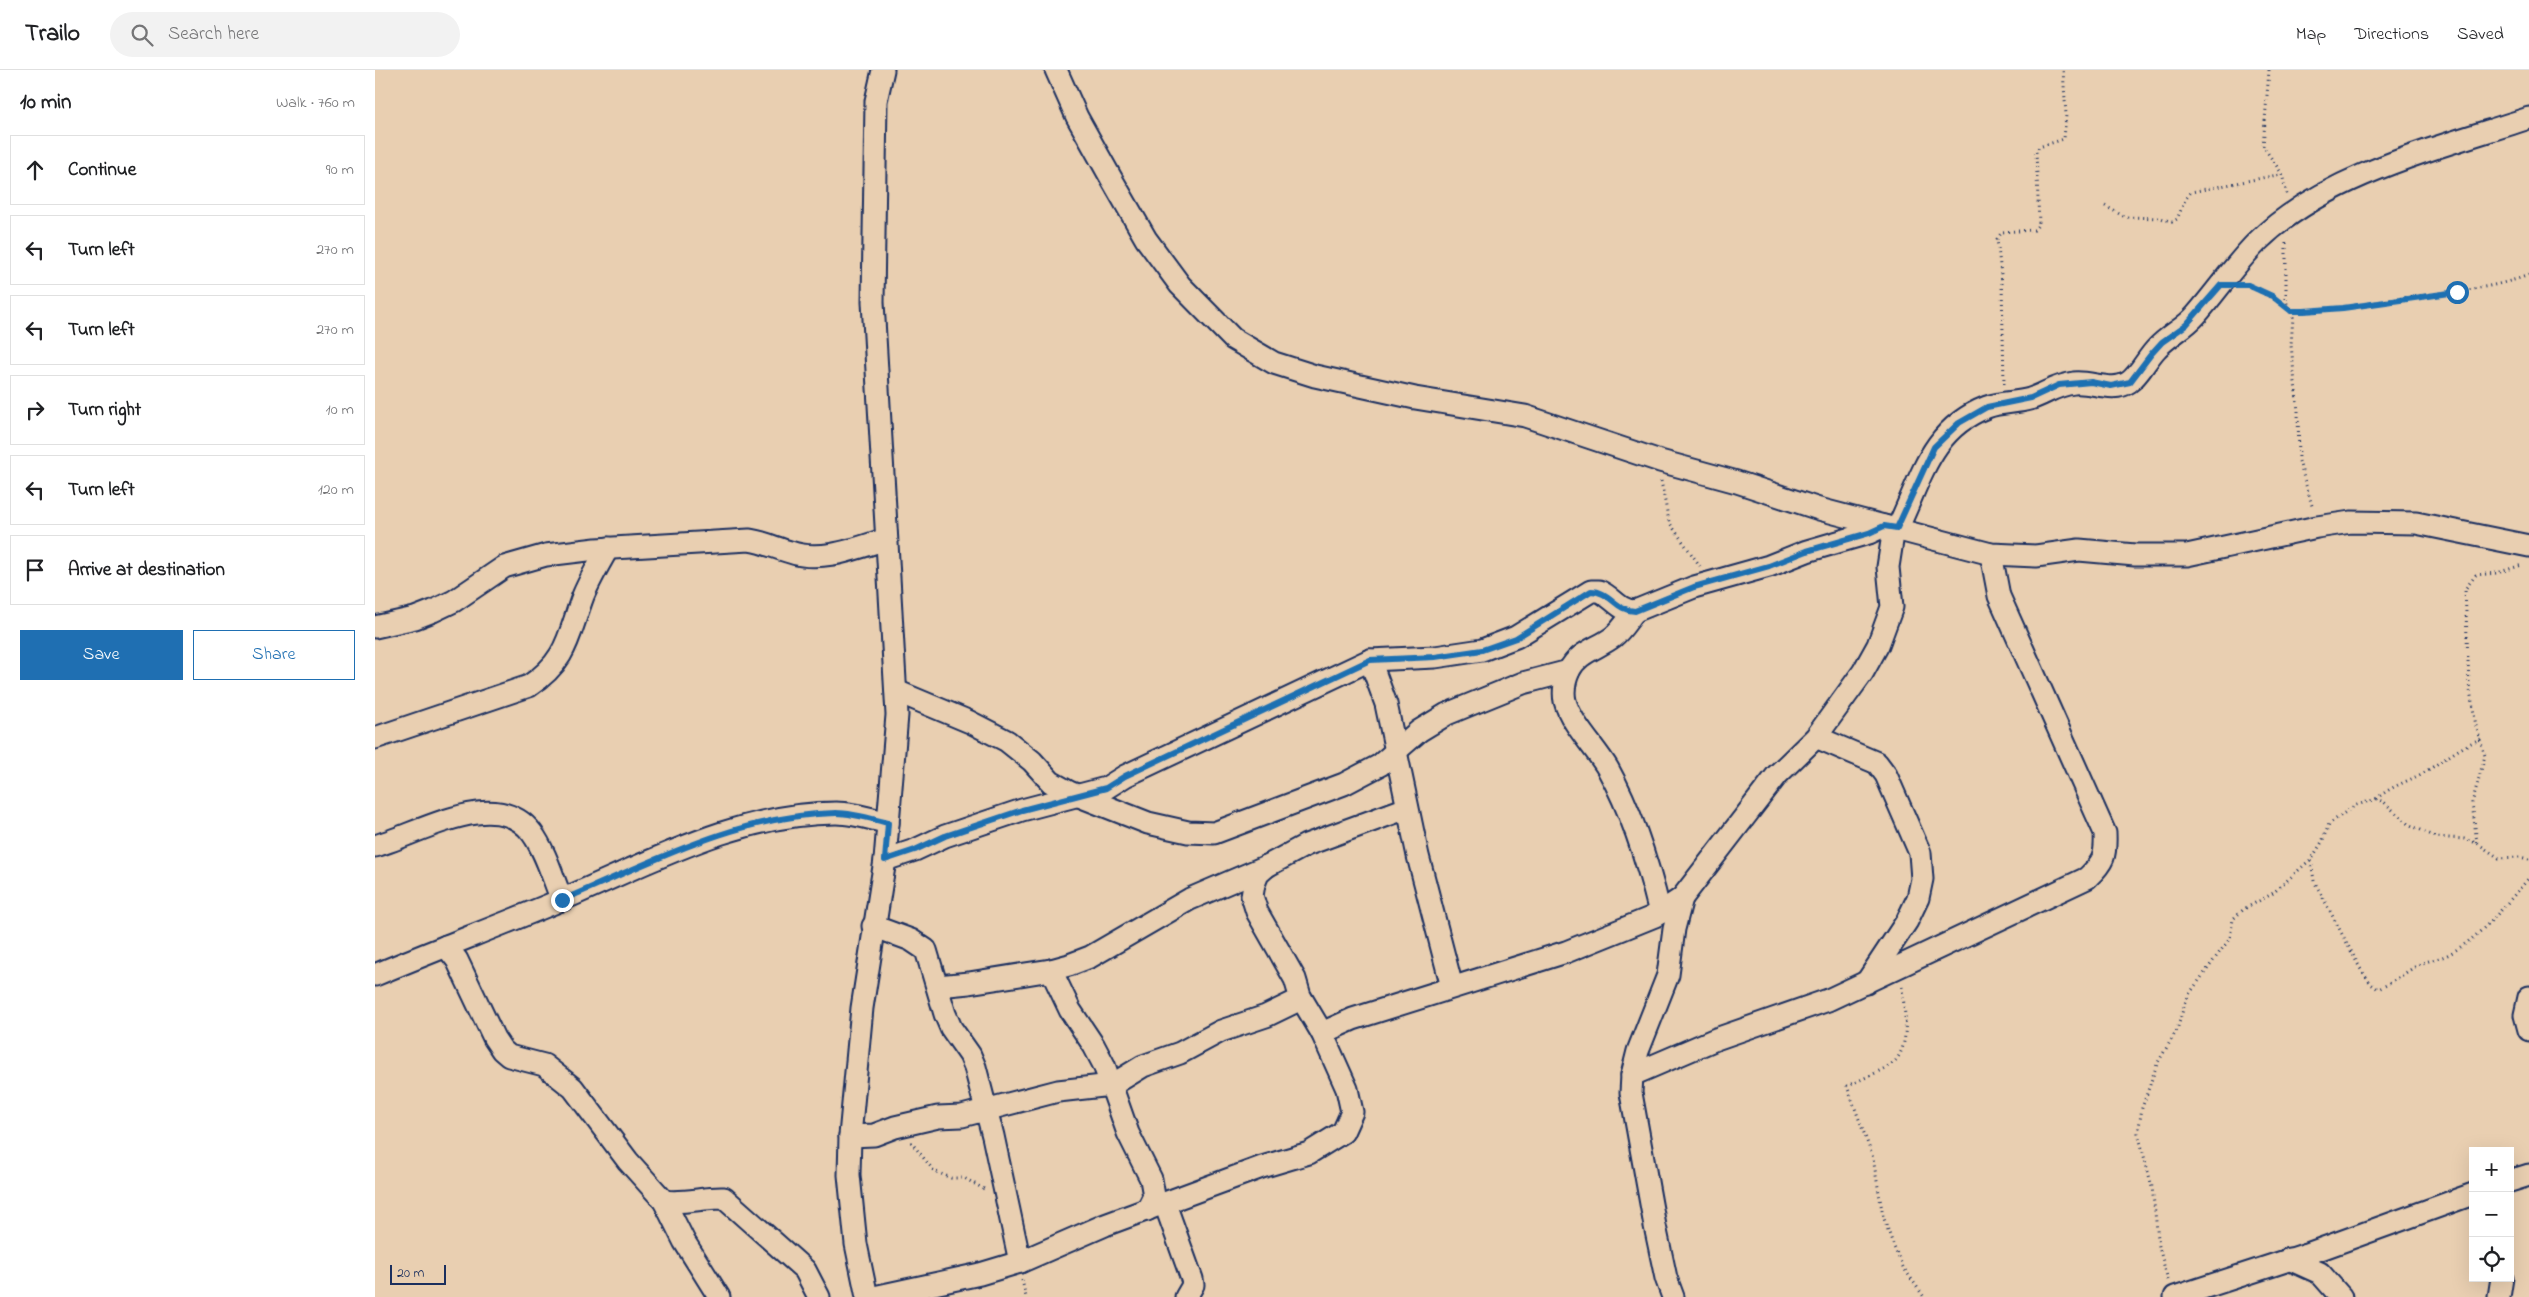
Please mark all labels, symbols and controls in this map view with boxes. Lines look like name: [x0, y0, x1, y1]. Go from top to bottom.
search box: [110, 12, 460, 57]
text: Trailo: [25, 17, 80, 52]
icon: search: [128, 21, 156, 49]
text: Search here: [168, 21, 259, 48]
text: Map: [2296, 22, 2326, 48]
text: Directions: [2354, 22, 2429, 48]
text: Saved: [2457, 22, 2504, 48]
text: 10 min: [20, 88, 71, 118]
text: Walk · 760 m: [276, 91, 355, 115]
icon: ahead: [21, 156, 49, 184]
text: Continue: [68, 157, 136, 184]
text: 90 m: [326, 158, 354, 182]
icon: left: [21, 236, 49, 264]
text: Turn left: [68, 237, 135, 264]
text: 270 m: [316, 238, 354, 262]
route start: [2446, 281, 2469, 304]
icon: left: [21, 316, 49, 344]
text: Turn left: [68, 317, 135, 344]
text: 270 m: [316, 318, 354, 342]
icon: right: [21, 396, 49, 424]
text: Turn right: [68, 397, 141, 424]
text: 10 m: [326, 398, 354, 422]
icon: left: [21, 476, 49, 504]
text: Turn left: [68, 477, 135, 504]
text: 120 m: [318, 478, 354, 502]
icon: arrive: [21, 556, 49, 584]
text: Arrive at destination: [68, 557, 225, 584]
button: Save: [20, 630, 183, 680]
button: Share: [193, 630, 355, 680]
route end: [551, 889, 574, 912]
map controls: [2469, 1147, 2514, 1282]
button: +: [2469, 1147, 2514, 1192]
button: −: [2469, 1192, 2514, 1237]
button: locate: [2469, 1237, 2514, 1282]
scale bar: [390, 1262, 446, 1285]
text: 20 m: [397, 1263, 424, 1284]

